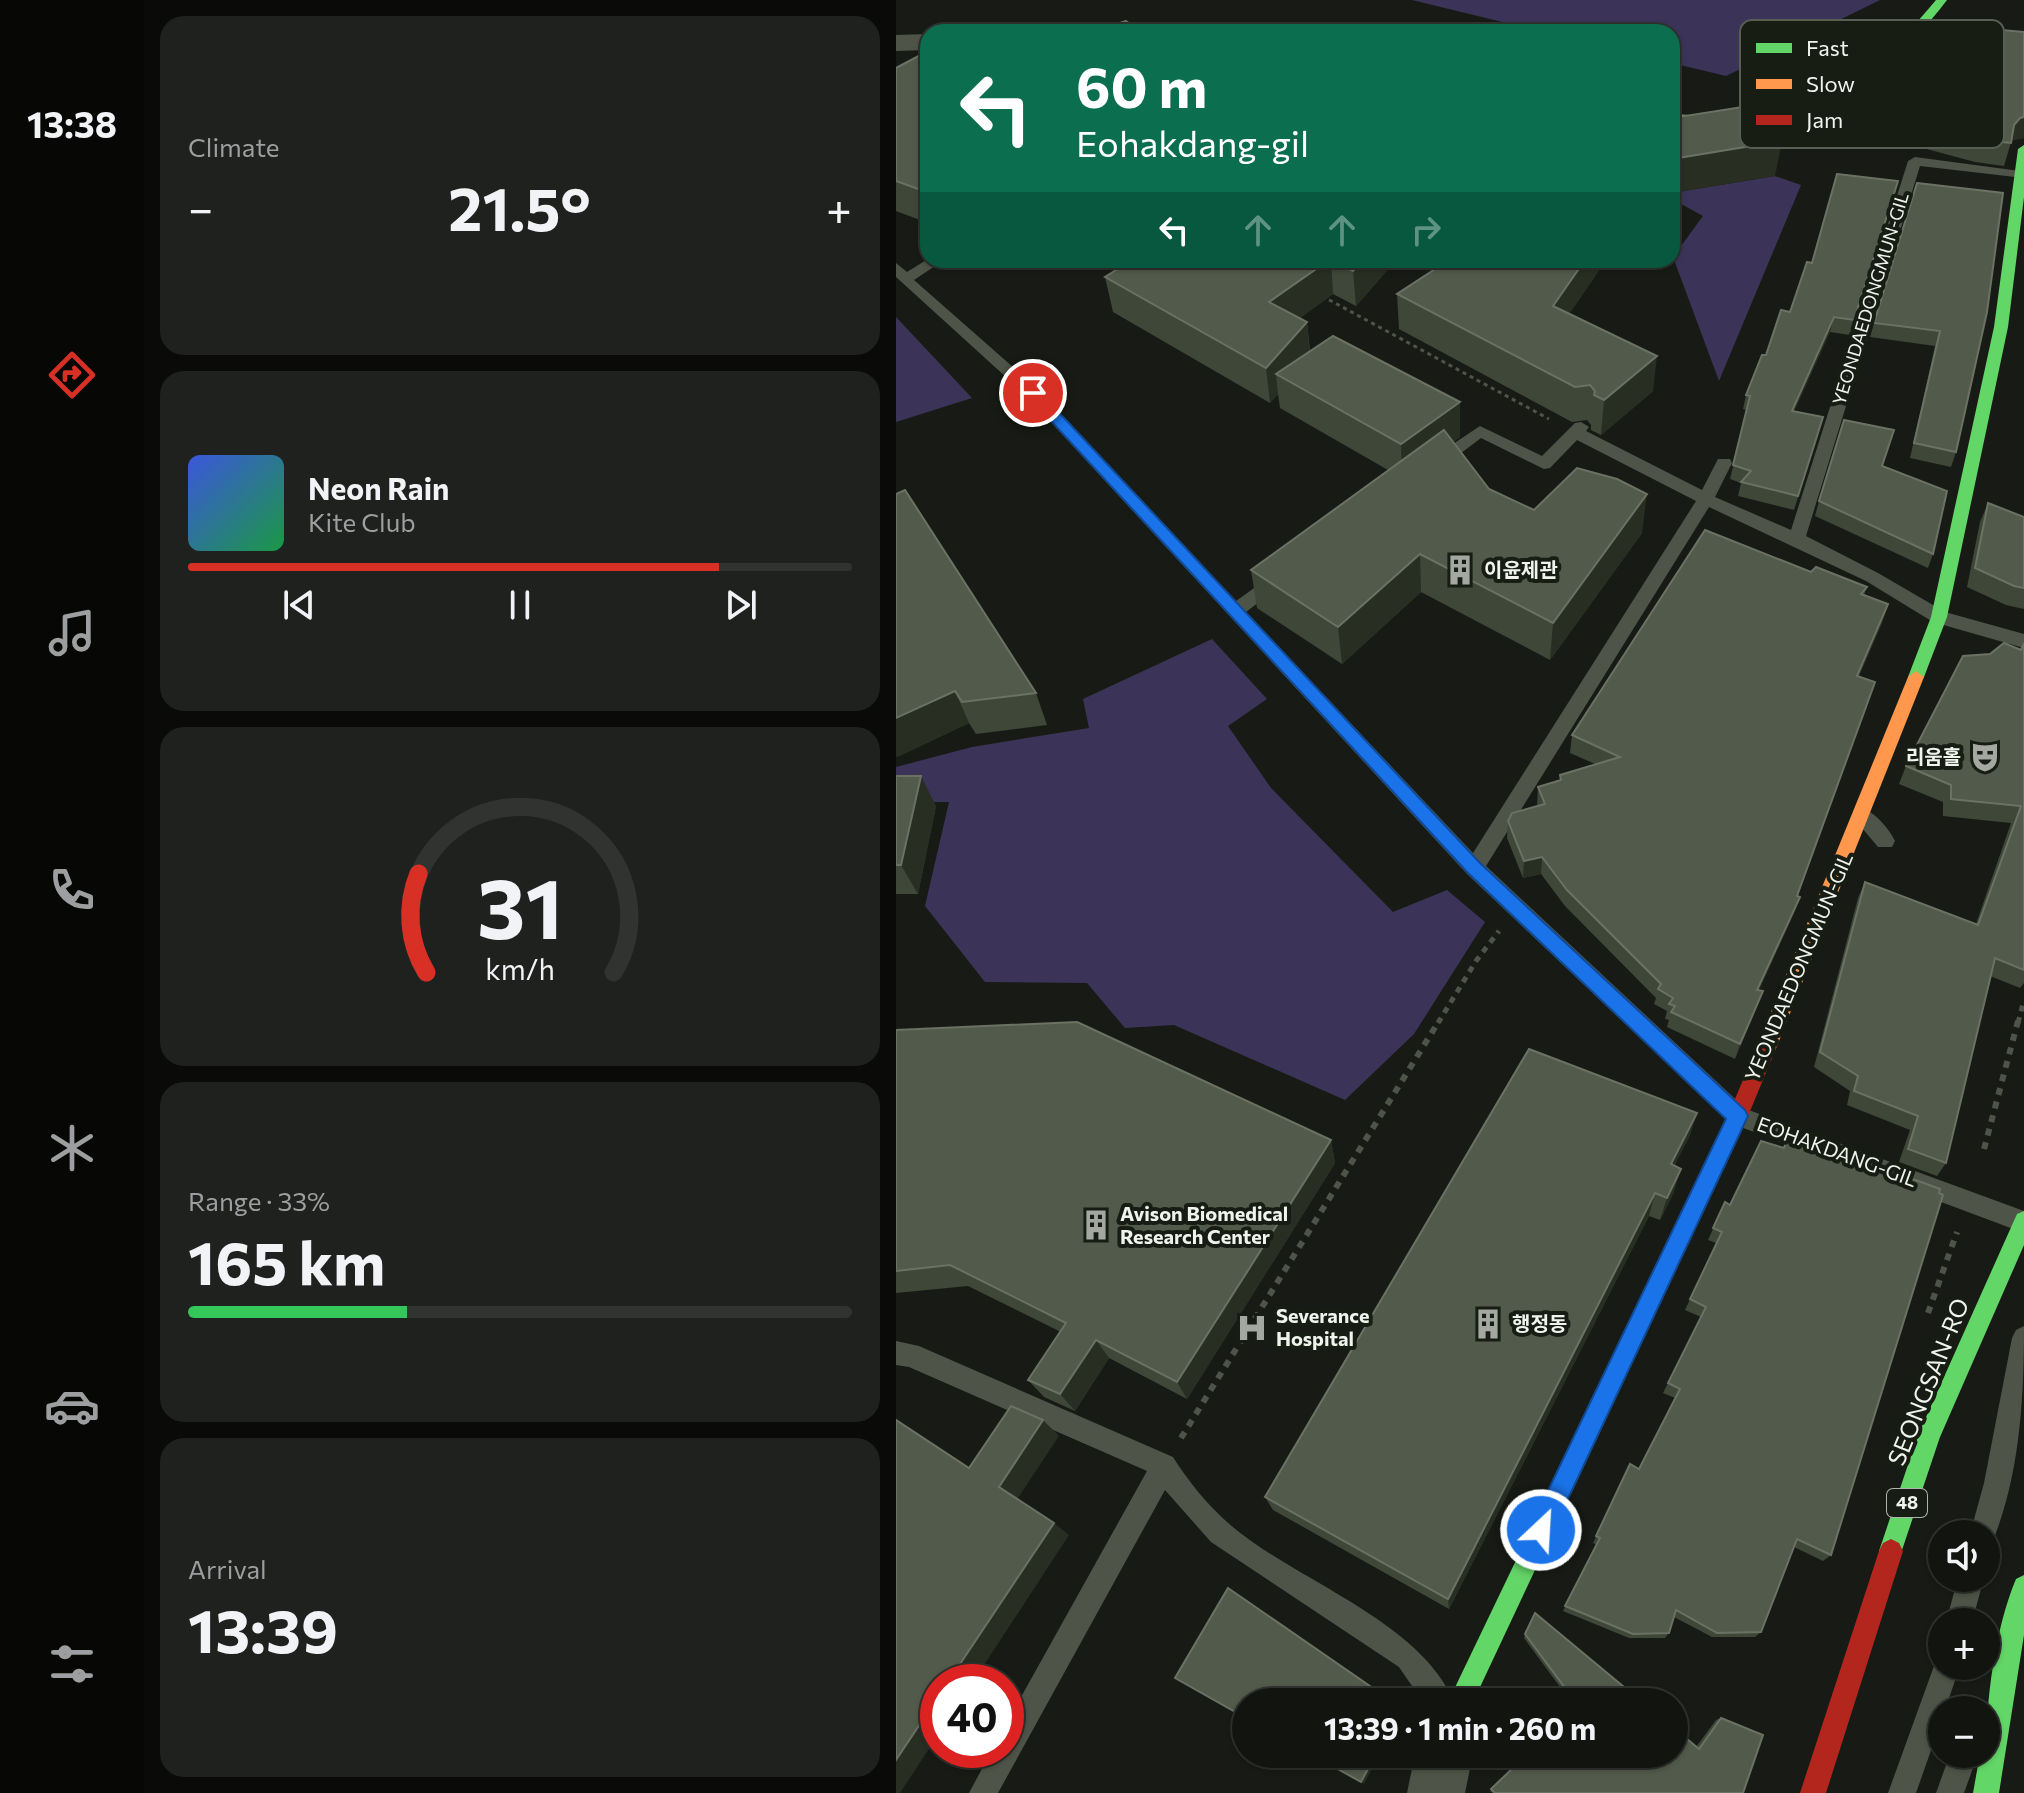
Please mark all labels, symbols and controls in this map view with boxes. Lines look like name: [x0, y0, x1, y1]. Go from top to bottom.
legend: [1740, 20, 2004, 148]
text: Fast: [1806, 34, 1849, 61]
text: 60 m: [1076, 51, 1207, 120]
icon: left: [944, 56, 1048, 160]
text: Slow: [1806, 70, 1855, 97]
text: 13:38: [27, 101, 117, 145]
text: Jam: [1806, 106, 1843, 133]
text: Eohakdang-gil: [1076, 120, 1309, 164]
text: Climate: [188, 131, 280, 162]
text: 21.5°: [448, 170, 591, 243]
text: −: [188, 180, 213, 234]
text: +: [826, 180, 852, 234]
street label: YEONDAEDONGMUN-GIL: [1827, 190, 1913, 408]
icon: left: [1152, 208, 1196, 252]
icon: ahead: [1236, 208, 1280, 252]
icon: ahead: [1320, 208, 1364, 252]
icon: right: [1404, 208, 1448, 252]
icon: directions: [44, 347, 100, 403]
pin: [999, 359, 1067, 427]
icon: arrive: [1011, 371, 1055, 415]
text: Neon Rain: [308, 469, 449, 506]
text: Kite Club: [308, 506, 416, 537]
building icon: 이윤제관: [1443, 553, 1477, 587]
place label: 이윤제관: [1484, 557, 1558, 581]
icon: previous: [277, 583, 321, 627]
icon: pause: [498, 583, 542, 627]
icon: next: [719, 583, 763, 627]
icon: music: [44, 605, 100, 661]
theatre icon: 리움홀: [1968, 740, 2002, 774]
place label: 리움홀: [1906, 744, 1961, 768]
street label: YEONDAEDONGMUN-GIL: [1739, 849, 1857, 1084]
text: 31: [477, 853, 563, 955]
icon: phone: [44, 862, 100, 918]
text: km/h: [485, 951, 555, 986]
street label: EOHAKDANG-GIL: [1754, 1111, 1920, 1191]
icon: climate: [44, 1120, 100, 1176]
text: Range · 33%: [188, 1185, 330, 1216]
place label: Avison Biomedical Research Center: [1120, 1201, 1288, 1248]
building icon: Avison Biomedical Research Center: [1079, 1208, 1113, 1242]
text: 165 km: [188, 1224, 385, 1297]
street label: SEONGSAN-RO: [1881, 1294, 1974, 1469]
place label: Severance Hospital: [1276, 1303, 1370, 1350]
building icon: 행정동: [1471, 1307, 1505, 1341]
hospital icon: Severance Hospital: [1235, 1311, 1269, 1345]
place label: 행정동: [1512, 1311, 1567, 1335]
icon: car: [44, 1378, 100, 1434]
position arrow: [1499, 1488, 1583, 1572]
road number: 48: [1887, 1489, 1927, 1517]
map controls: [1928, 1520, 2000, 1768]
button: sound: [1928, 1520, 2000, 1592]
text: Arrival: [188, 1553, 267, 1584]
text: 13:39: [188, 1592, 338, 1665]
button: +: [1928, 1608, 2000, 1680]
icon: filters: [44, 1636, 100, 1692]
speed limit sign: 40: [920, 1664, 1024, 1768]
button: −: [1928, 1696, 2000, 1768]
text: 13:39 · 1 min · 260 m: [1324, 1709, 1596, 1746]

